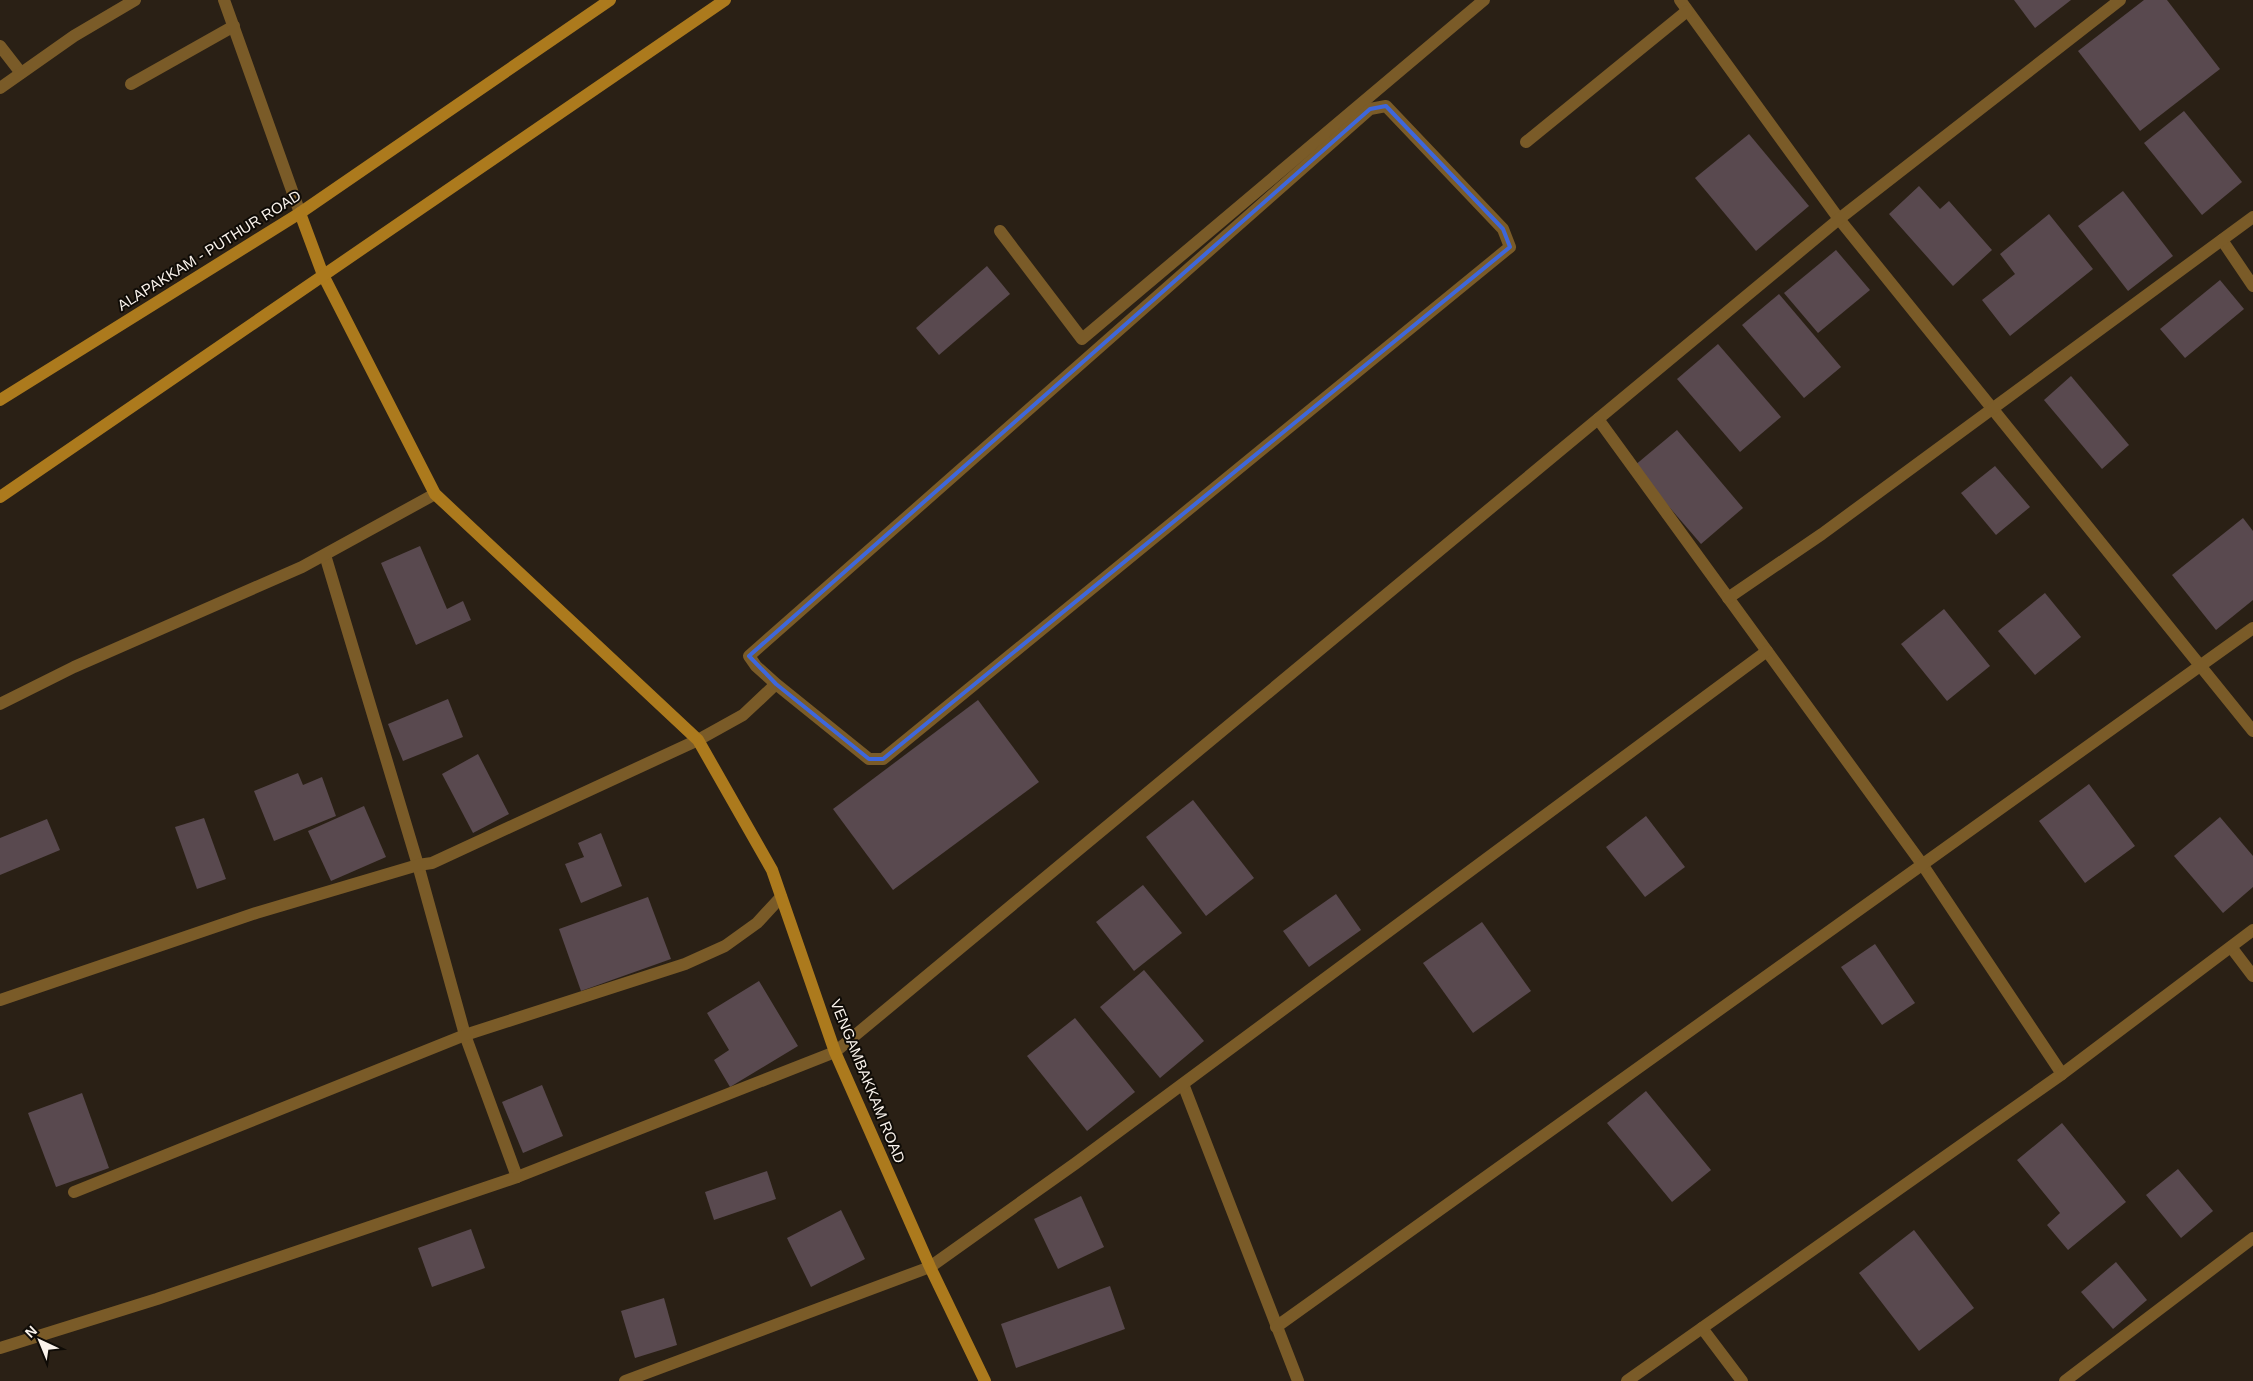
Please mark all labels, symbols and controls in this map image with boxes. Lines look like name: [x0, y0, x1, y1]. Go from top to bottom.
street label: ALAPAKKAM - PUTHUR ROAD: [114, 186, 304, 314]
street label: VENGAMBAKKAM ROAD: [827, 997, 909, 1165]
north arrow: [15, 1316, 65, 1366]
text: N: [22, 1322, 40, 1341]

